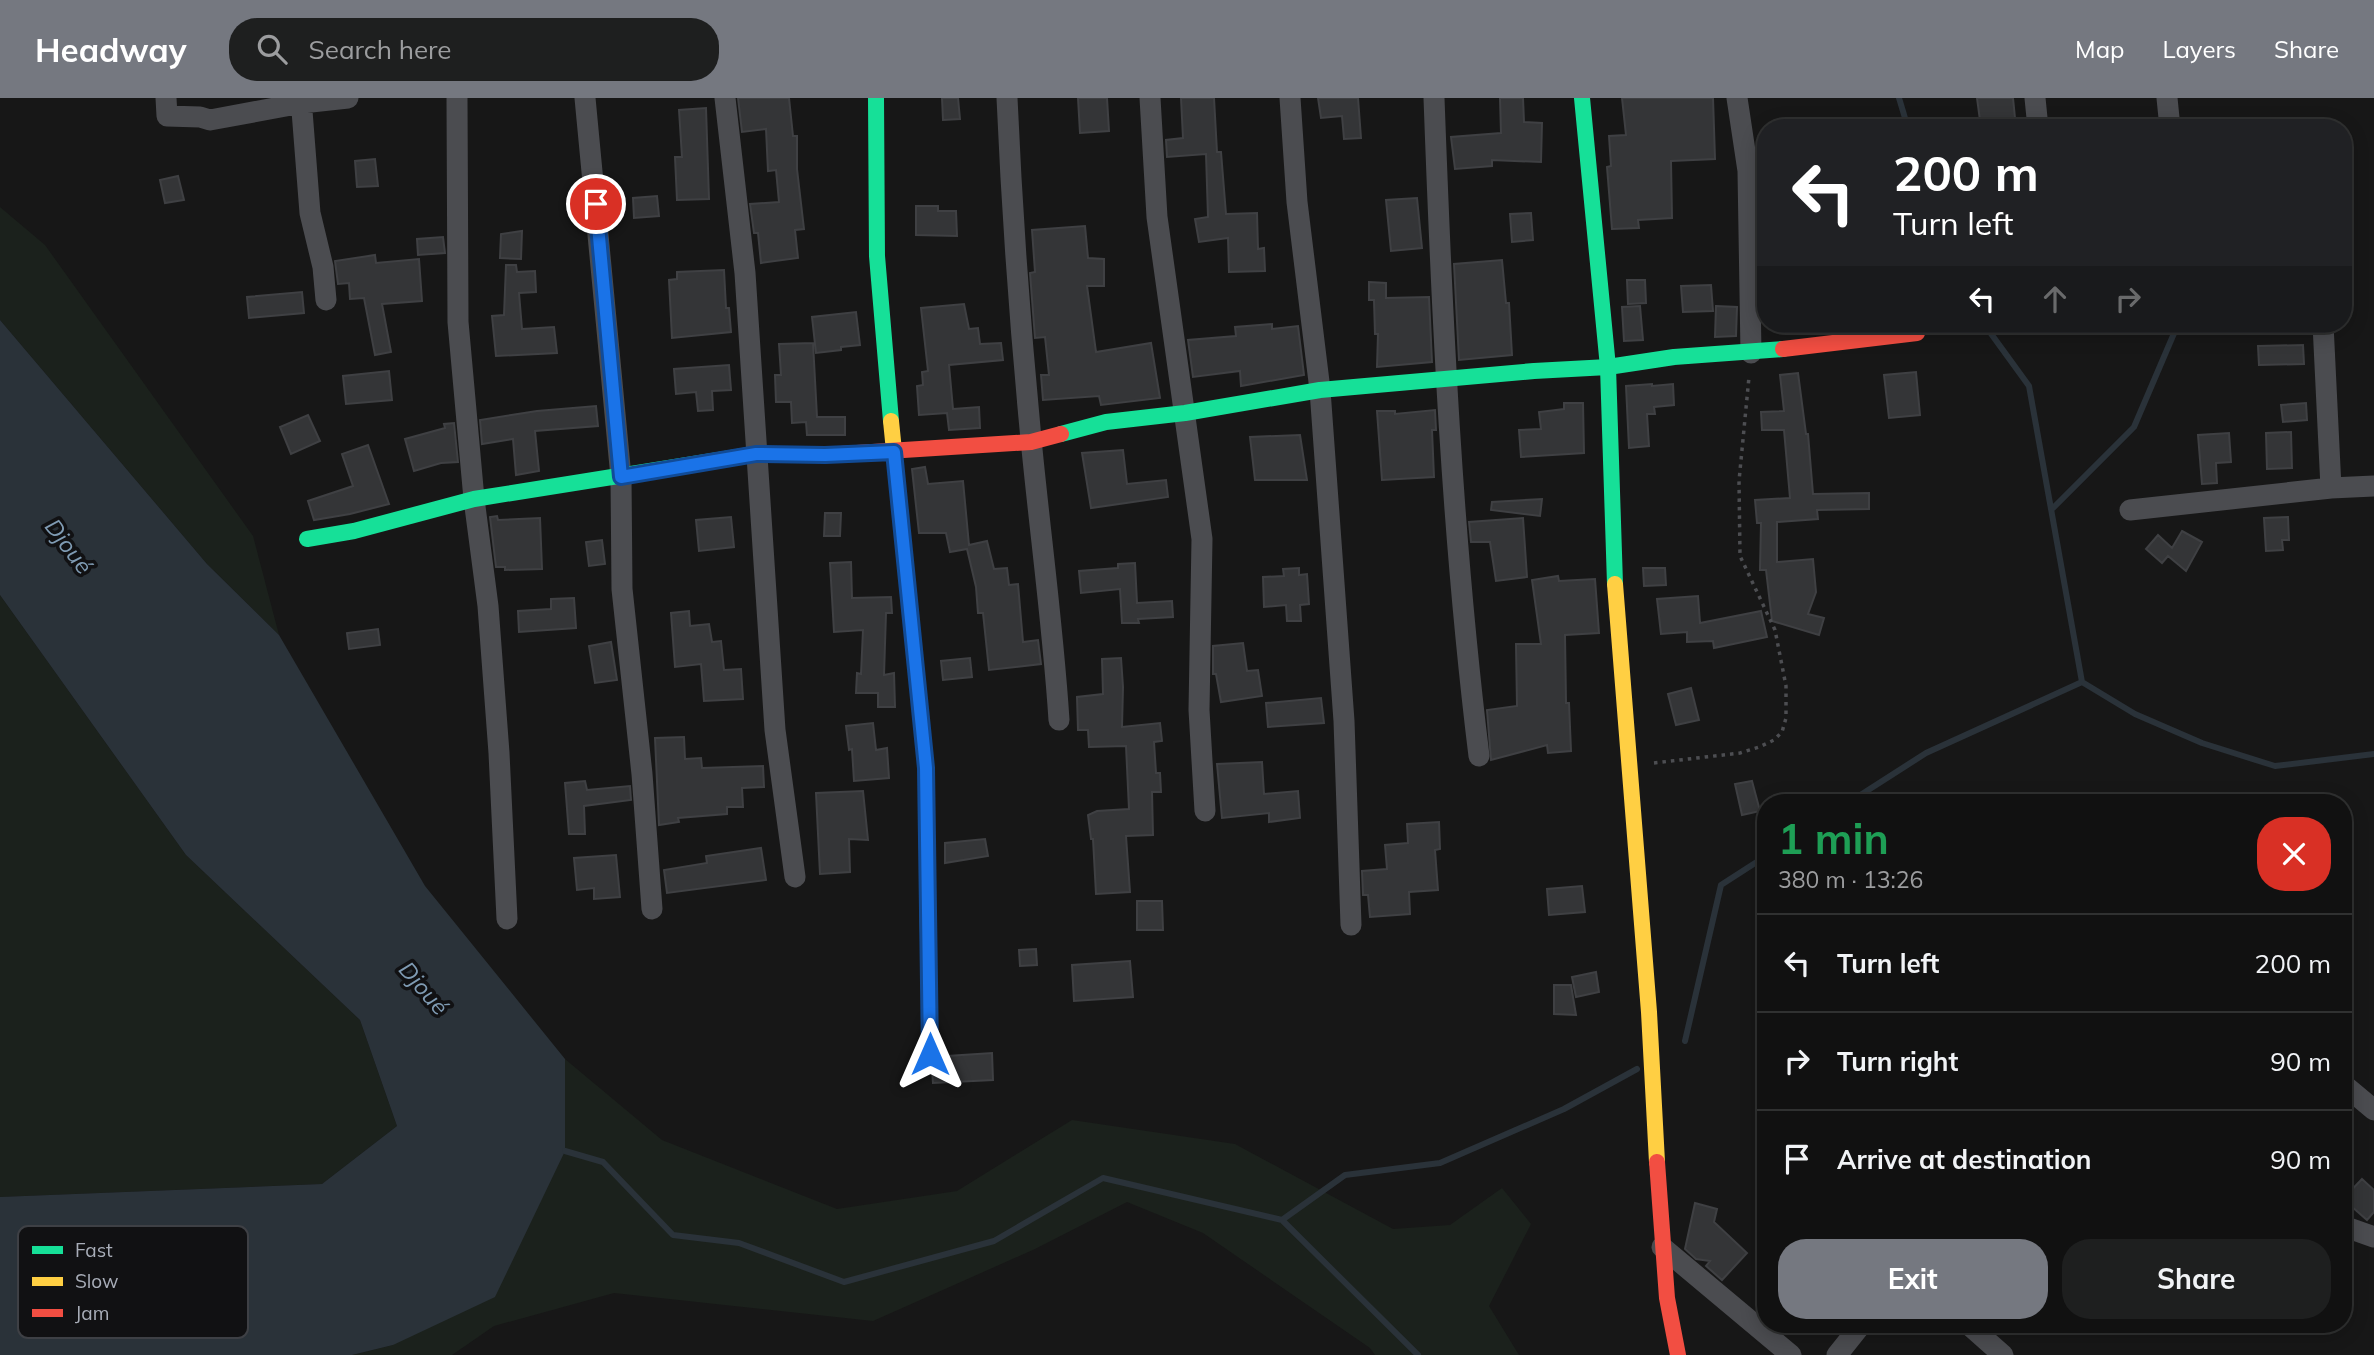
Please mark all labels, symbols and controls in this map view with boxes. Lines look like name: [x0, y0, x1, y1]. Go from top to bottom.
search box: [229, 18, 719, 81]
text: Headway: [35, 29, 187, 70]
icon: search: [253, 30, 291, 68]
text: Search here: [309, 33, 451, 66]
text: Map: [2075, 34, 2124, 64]
text: Layers: [2162, 34, 2236, 64]
text: Share: [2274, 34, 2339, 64]
text: 200 m: [1893, 142, 2039, 203]
icon: left: [1778, 147, 1869, 238]
pin: [566, 174, 626, 234]
icon: arrive: [577, 185, 615, 223]
text: Turn left: [1893, 203, 2013, 243]
icon: left: [1963, 280, 2001, 318]
icon: ahead: [2036, 280, 2074, 318]
icon: right: [2109, 280, 2147, 318]
water label: Djoué: [39, 513, 99, 580]
text: 1 min: [1778, 812, 1889, 865]
button: close: [2257, 817, 2331, 891]
text: 380 m · 13:26: [1778, 865, 1923, 894]
icon: left: [1778, 944, 1816, 982]
text: Turn left: [1837, 947, 1939, 980]
text: 200 m: [2255, 947, 2331, 980]
water label: Djoué: [393, 955, 455, 1021]
position arrow: [893, 1017, 967, 1091]
icon: right: [1778, 1042, 1816, 1080]
text: Turn right: [1837, 1045, 1958, 1078]
text: 90 m: [2270, 1045, 2331, 1078]
icon: arrive: [1778, 1140, 1816, 1178]
text: Arrive at destination: [1837, 1143, 2092, 1176]
text: 90 m: [2270, 1143, 2331, 1176]
legend: [18, 1226, 248, 1338]
text: Fast: [75, 1238, 113, 1262]
button: Exit: [1778, 1239, 2048, 1319]
button: Share: [2062, 1239, 2331, 1319]
text: Slow: [75, 1269, 119, 1293]
text: Jam: [75, 1301, 109, 1325]

